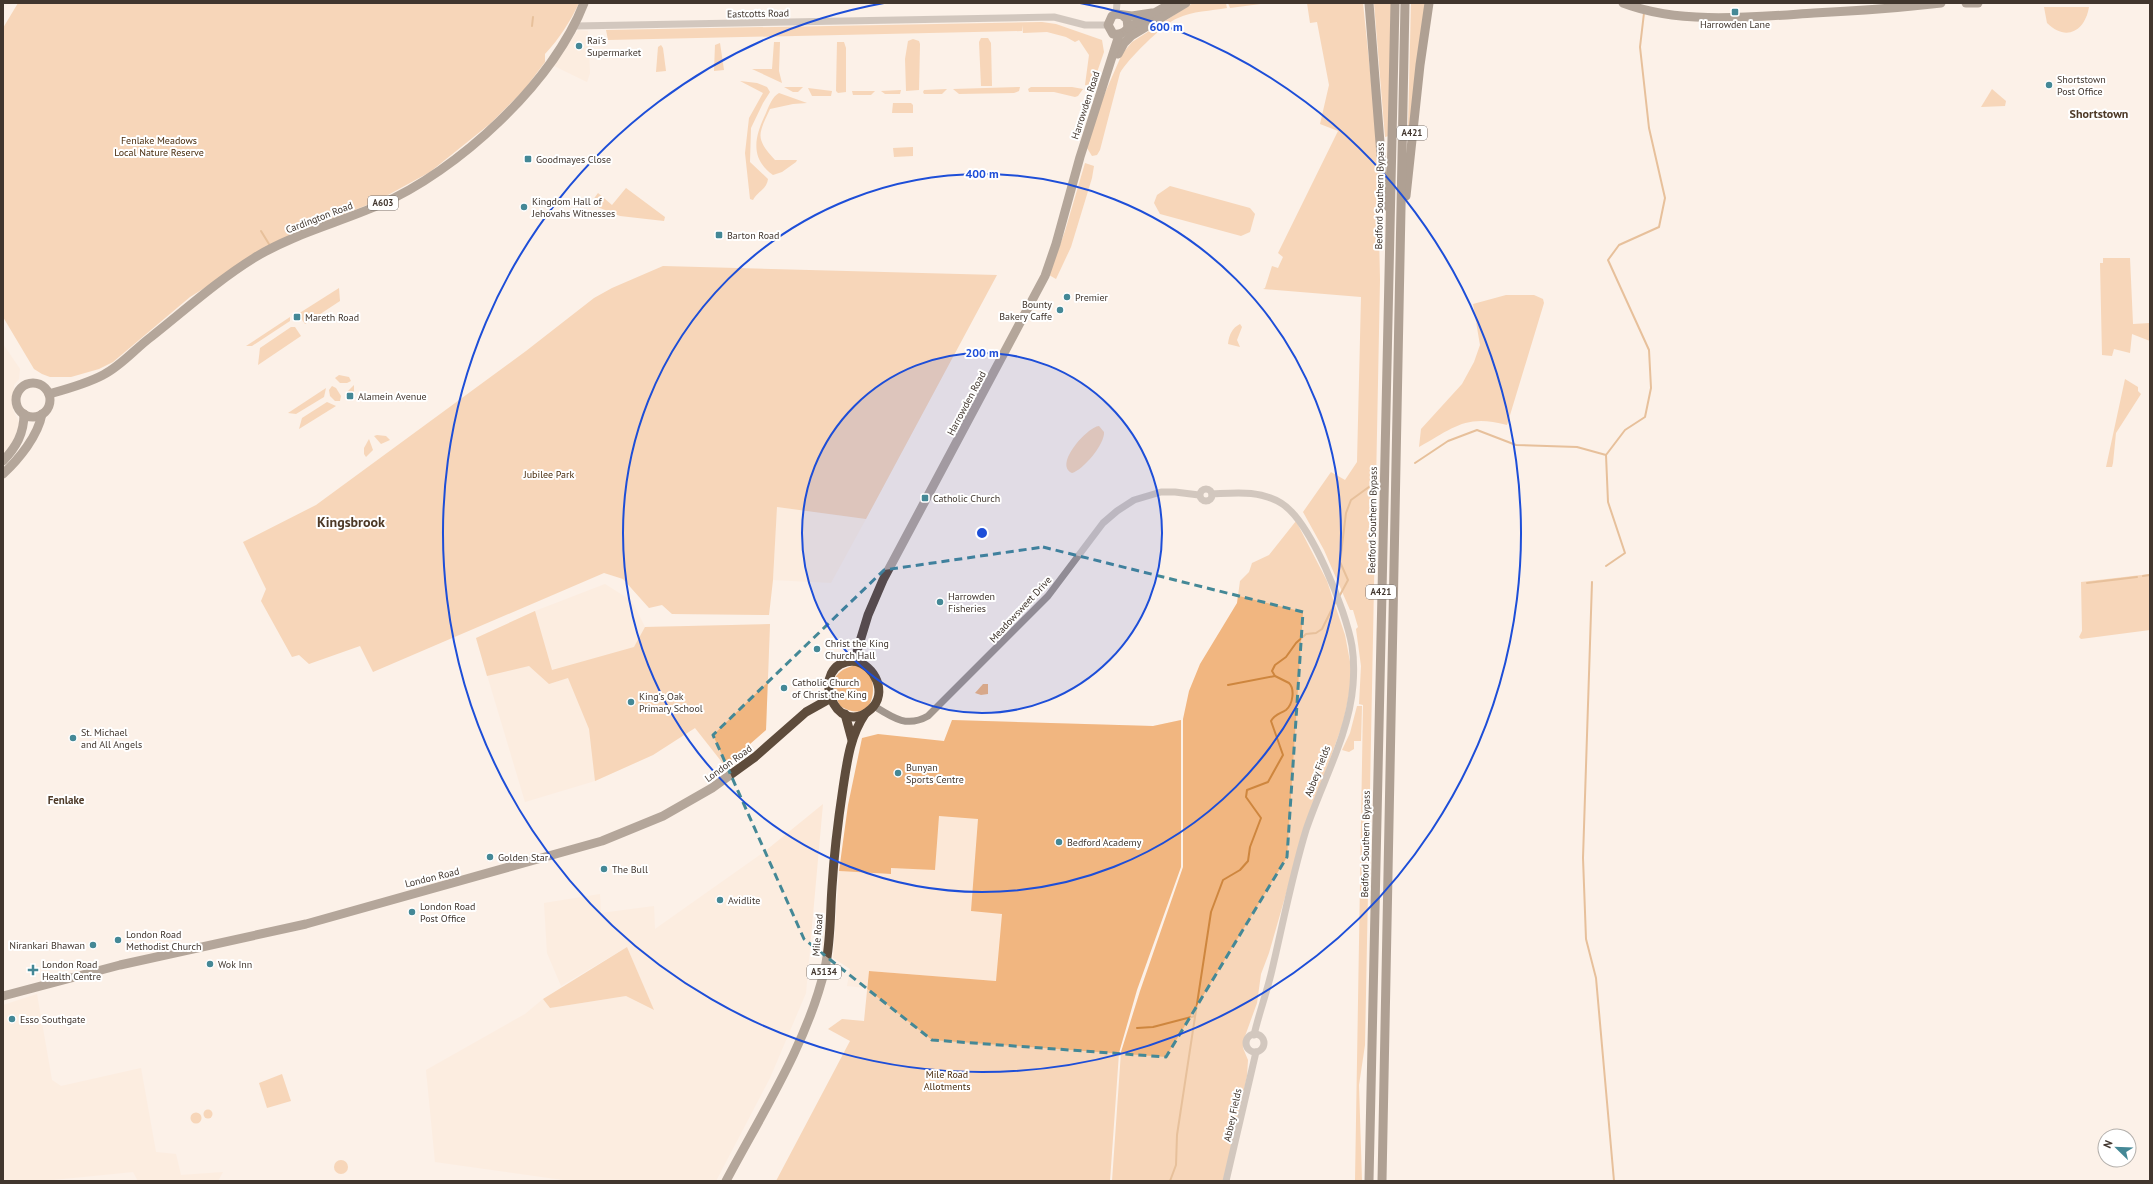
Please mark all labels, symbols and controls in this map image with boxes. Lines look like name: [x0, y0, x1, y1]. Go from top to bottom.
street label: Eastcotts Road: [727, 6, 789, 21]
marker: Harrowden Lane: [1730, 7, 1740, 17]
place label: Harrowden Lane: [1700, 18, 1770, 31]
text: 600 m: [1149, 19, 1183, 34]
place label: Rai's Supermarket: [587, 34, 642, 59]
marker: Rai's Supermarket: [574, 41, 584, 51]
street label: Harrowden Road: [1068, 69, 1103, 141]
place label: Shortstown Post Office: [2057, 73, 2106, 98]
marker: Shortstown Post Office: [2044, 80, 2054, 90]
district label: Shortstown: [2070, 106, 2128, 121]
road number: A421: [1397, 126, 1427, 140]
park label: Fenlake Meadows Local Nature Reserve: [114, 134, 204, 159]
street label: Bedford Southern Bypass: [1372, 142, 1387, 250]
place label: Goodmayes Close: [536, 153, 611, 166]
marker: Goodmayes Close: [523, 154, 533, 164]
text: 400 m: [965, 166, 999, 181]
place label: Kingdom Hall of Jehovahs Witnesses: [531, 195, 615, 220]
road number: A603: [368, 196, 398, 210]
street label: Cardington Road: [284, 199, 355, 236]
marker: Kingdom Hall of Jehovahs Witnesses: [519, 202, 529, 212]
place label: Barton Road: [727, 229, 779, 242]
marker: Barton Road: [714, 230, 724, 240]
place label: Premier: [1075, 291, 1109, 304]
marker: Premier: [1062, 292, 1072, 302]
place label: Bounty Bakery Caffe: [999, 298, 1052, 323]
marker: Bounty Bakery Caffe: [1055, 305, 1065, 315]
place label: Mareth Road: [305, 311, 359, 324]
marker: Mareth Road: [292, 312, 302, 322]
text: 200 m: [965, 345, 999, 360]
street label: Harrowden Road: [944, 369, 989, 438]
place label: Alamein Avenue: [358, 390, 427, 403]
marker: Alamein Avenue: [345, 391, 355, 401]
street label: Bedford Southern Bypass: [1365, 466, 1380, 574]
park label: Jubilee Park: [523, 468, 574, 481]
place label: Catholic Church: [933, 492, 1000, 505]
marker: Catholic Church: [920, 493, 930, 503]
district label: Kingsbrook: [317, 513, 385, 531]
centre of rings: [975, 526, 989, 540]
street label: Meadowsweet Drive: [986, 573, 1054, 645]
road number: A421: [1366, 585, 1396, 599]
place label: Harrowden Fisheries: [948, 590, 995, 615]
marker: Harrowden Fisheries: [935, 597, 945, 607]
place label: Christ the King Church Hall: [825, 637, 889, 662]
marker: Christ the King Church Hall: [812, 644, 822, 654]
place label: Catholic Church of Christ the King: [792, 676, 867, 701]
marker: Catholic Church of Christ the King: [779, 683, 789, 693]
place label: King's Oak Primary School: [639, 690, 703, 715]
marker: King's Oak Primary School: [626, 697, 636, 707]
place label: St. Michael and All Angels: [81, 726, 142, 751]
marker: St. Michael and All Angels: [68, 733, 78, 743]
street label: London Road: [702, 742, 755, 785]
street label: Abbey Fields: [1302, 744, 1333, 799]
place label: Bunyan Sports Centre: [906, 761, 964, 786]
marker: Bunyan Sports Centre: [893, 768, 903, 778]
street label: Bedford Southern Bypass: [1358, 790, 1373, 898]
district label: Fenlake: [48, 793, 85, 807]
place label: Bedford Academy: [1067, 836, 1142, 849]
marker: Bedford Academy: [1054, 837, 1064, 847]
place label: Golden Star: [498, 851, 549, 864]
marker: Golden Star: [485, 852, 495, 862]
place label: The Bull: [612, 863, 648, 876]
street label: London Road: [404, 864, 461, 891]
marker: The Bull: [599, 864, 609, 874]
place label: Avidlite: [728, 894, 760, 907]
marker: Avidlite: [715, 895, 725, 905]
place label: London Road Post Office: [420, 900, 475, 925]
marker: London Road Post Office: [407, 907, 417, 917]
street label: Mile Road: [809, 913, 826, 957]
place label: London Road Methodist Church: [126, 928, 202, 953]
marker: London Road Methodist Church: [113, 935, 123, 945]
place label: Nirankari Bhawan: [9, 939, 85, 952]
marker: Nirankari Bhawan: [88, 940, 98, 950]
place label: London Road Health Centre: [42, 958, 101, 983]
place label: Wok Inn: [218, 958, 252, 971]
marker: Wok Inn: [205, 959, 215, 969]
marker: London Road Health Centre: [27, 964, 39, 976]
road number: A5134: [807, 965, 841, 979]
place label: Esso Southgate: [20, 1013, 85, 1026]
marker: Esso Southgate: [7, 1014, 17, 1024]
park label: Mile Road Allotments: [924, 1068, 970, 1093]
street label: Abbey Fields: [1221, 1087, 1244, 1143]
north arrow: [2097, 1128, 2137, 1168]
text: N: [2100, 1138, 2116, 1150]

